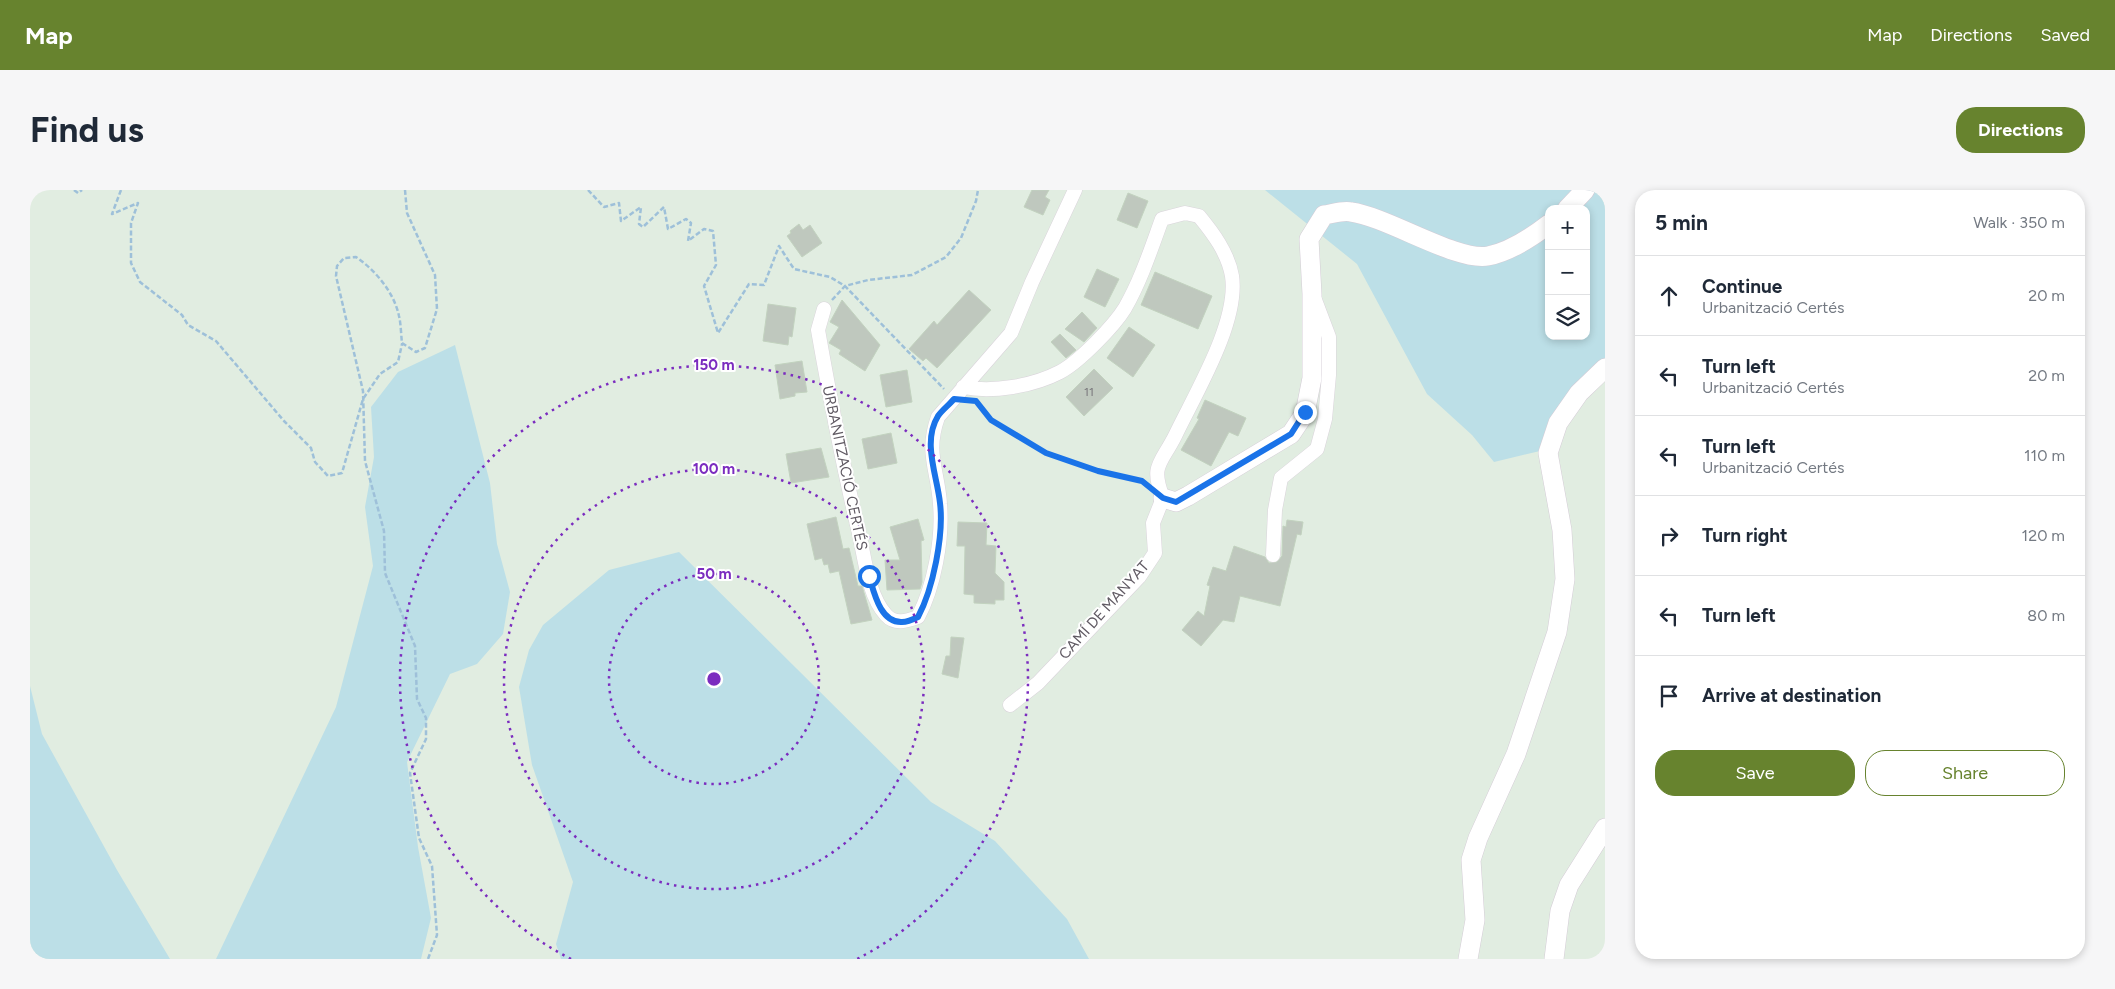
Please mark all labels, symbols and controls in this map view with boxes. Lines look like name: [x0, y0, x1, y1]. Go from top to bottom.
text: Map: [25, 21, 73, 50]
text: Map: [1867, 24, 1902, 46]
text: Directions: [1930, 24, 2012, 46]
text: Saved: [2040, 24, 2090, 46]
button: Directions: [1956, 107, 2085, 153]
text: Find us: [30, 109, 144, 151]
map controls: [1545, 205, 1590, 340]
button: +: [1545, 205, 1590, 250]
text: 5 min: [1655, 210, 1708, 235]
text: Walk · 350 m: [1973, 213, 2065, 232]
button: −: [1545, 250, 1590, 295]
text: Continue: [1702, 275, 1782, 298]
icon: ahead: [1655, 282, 1683, 310]
text: 20 m: [2028, 286, 2065, 305]
button: layers: [1545, 295, 1590, 340]
text: Urbanització Certés: [1702, 298, 1844, 317]
text: Turn left: [1702, 355, 1776, 378]
text: 150 m: [693, 356, 735, 374]
icon: left: [1655, 362, 1683, 390]
text: 20 m: [2028, 366, 2065, 385]
text: Urbanització Certés: [1702, 378, 1844, 397]
street label: URBANITZACIÓ CERTÉS: [819, 384, 871, 552]
house number: 11: [1084, 385, 1094, 399]
route end: [1294, 401, 1317, 424]
text: Turn left: [1702, 435, 1776, 458]
icon: left: [1655, 442, 1683, 470]
text: 110 m: [2024, 446, 2065, 465]
text: Urbanització Certés: [1702, 458, 1844, 477]
text: 100 m: [693, 460, 735, 478]
icon: right: [1655, 522, 1683, 550]
text: Turn right: [1702, 524, 1788, 547]
text: 120 m: [2022, 526, 2065, 545]
street label: CAMÍ DE MANYAT: [1055, 557, 1153, 663]
text: 50 m: [696, 565, 732, 583]
route start: [858, 565, 881, 588]
icon: left: [1655, 602, 1683, 630]
text: Turn left: [1702, 604, 1776, 627]
text: 80 m: [2027, 606, 2065, 625]
centre of rings: [705, 670, 723, 688]
icon: arrive: [1655, 682, 1683, 710]
text: Arrive at destination: [1702, 684, 1881, 707]
button: Save: [1655, 750, 1855, 796]
button: Share: [1865, 750, 2065, 796]

